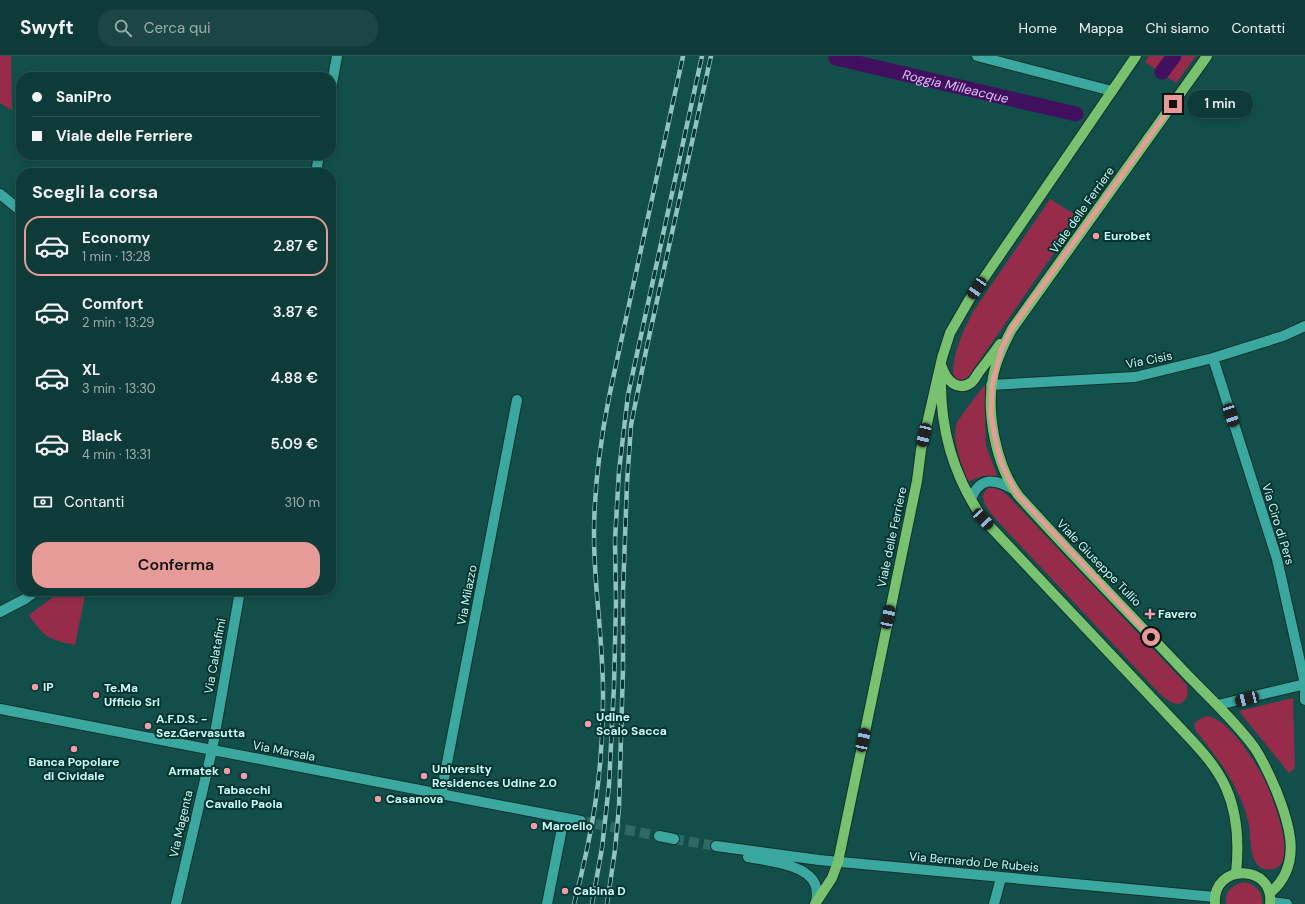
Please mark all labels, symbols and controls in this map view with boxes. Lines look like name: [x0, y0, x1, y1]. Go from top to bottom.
search box: [98, 10, 378, 46]
text: Swyft: [20, 15, 74, 40]
icon: search: [112, 17, 134, 39]
text: Cerca qui: [144, 18, 211, 38]
text: Home: [1019, 19, 1057, 37]
text: Mappa: [1079, 19, 1123, 37]
text: Chi siamo: [1145, 19, 1209, 37]
text: Contatti: [1231, 19, 1285, 37]
water label: Roggia Milleacque: [901, 65, 1011, 107]
text: SaniPro: [56, 87, 112, 107]
callout: 1 min: [1187, 90, 1253, 118]
route end: [1164, 95, 1182, 113]
text: 1 min: [1204, 95, 1236, 112]
text: Viale delle Ferriere: [56, 126, 193, 146]
street label: Viale delle Ferriere: [1046, 163, 1118, 257]
text: Scegli la corsa: [32, 180, 158, 204]
icon: car: [34, 228, 70, 264]
text: Economy: [82, 228, 150, 248]
place label: Eurobet: [1104, 228, 1151, 244]
marker: Eurobet: [1091, 231, 1101, 241]
text: 2.87 €: [273, 236, 318, 256]
text: 1 min · 13:28: [82, 248, 151, 265]
car: [965, 275, 989, 301]
icon: car: [34, 294, 70, 330]
text: Comfort: [82, 294, 143, 314]
text: 3.87 €: [273, 302, 318, 322]
text: 2 min · 13:29: [82, 314, 155, 331]
street label: Via Cisis: [1124, 348, 1174, 372]
icon: car: [34, 360, 70, 396]
text: XL: [82, 360, 100, 380]
text: 4.88 €: [271, 368, 318, 388]
text: 3 min · 13:30: [82, 380, 156, 397]
car: [1222, 402, 1240, 428]
car: [915, 422, 933, 448]
icon: car: [34, 426, 70, 462]
text: Black: [82, 426, 122, 446]
text: 5.09 €: [270, 434, 318, 454]
text: 4 min · 13:31: [82, 446, 151, 463]
street label: Via Ciro di Pers: [1258, 481, 1298, 567]
street label: Viale delle Ferriere: [874, 485, 911, 589]
icon: cash: [32, 491, 54, 513]
text: Contanti: [64, 492, 124, 512]
text: 310 m: [285, 494, 320, 511]
car: [970, 506, 996, 532]
street label: Viale Giuseppe Tullio: [1053, 516, 1145, 610]
button: Conferma: [32, 542, 320, 588]
street label: Via Milazzo: [453, 564, 481, 626]
car: [880, 604, 896, 630]
place label: Favero: [1158, 606, 1197, 622]
marker: Favero: [1145, 609, 1155, 619]
street label: Via Calatafimi: [200, 617, 230, 695]
route start: [1142, 628, 1160, 646]
place label: IP: [43, 679, 54, 695]
place label: Te.Ma Ufficio Srl: [104, 680, 160, 710]
marker: IP: [30, 682, 40, 692]
marker: Te.Ma Ufficio Srl: [91, 690, 101, 700]
car: [1234, 690, 1260, 708]
place label: Udine Scalo Sacca: [596, 709, 667, 739]
place label: A.F.D.S. - Sez.Gervasutta: [156, 711, 245, 741]
marker: Udine Scalo Sacca: [583, 719, 593, 729]
marker: A.F.D.S. - Sez.Gervasutta: [143, 721, 153, 731]
car: [855, 727, 871, 753]
street label: Via Marsala: [251, 737, 317, 765]
marker: Banca Popolare di Cividale: [69, 744, 79, 754]
place label: Banca Popolare di Cividale: [28, 754, 120, 784]
place label: University Residences Udine 2.0: [432, 761, 557, 791]
place label: Armatek: [168, 763, 219, 779]
marker: Armatek: [222, 766, 232, 776]
marker: Tabacchi Cavallo Paola: [239, 771, 249, 781]
marker: University Residences Udine 2.0: [419, 771, 429, 781]
place label: Tabacchi Cavallo Paola: [205, 782, 283, 812]
street label: Via Magenta: [165, 789, 197, 859]
place label: Casanova: [386, 791, 443, 807]
marker: Casanova: [373, 794, 383, 804]
place label: Maroello: [542, 818, 593, 834]
marker: Maroello: [529, 821, 539, 831]
street label: Via Bernardo De Rubeis: [909, 848, 1039, 876]
place label: Cabina D: [573, 883, 626, 899]
marker: Cabina D: [560, 886, 570, 896]

